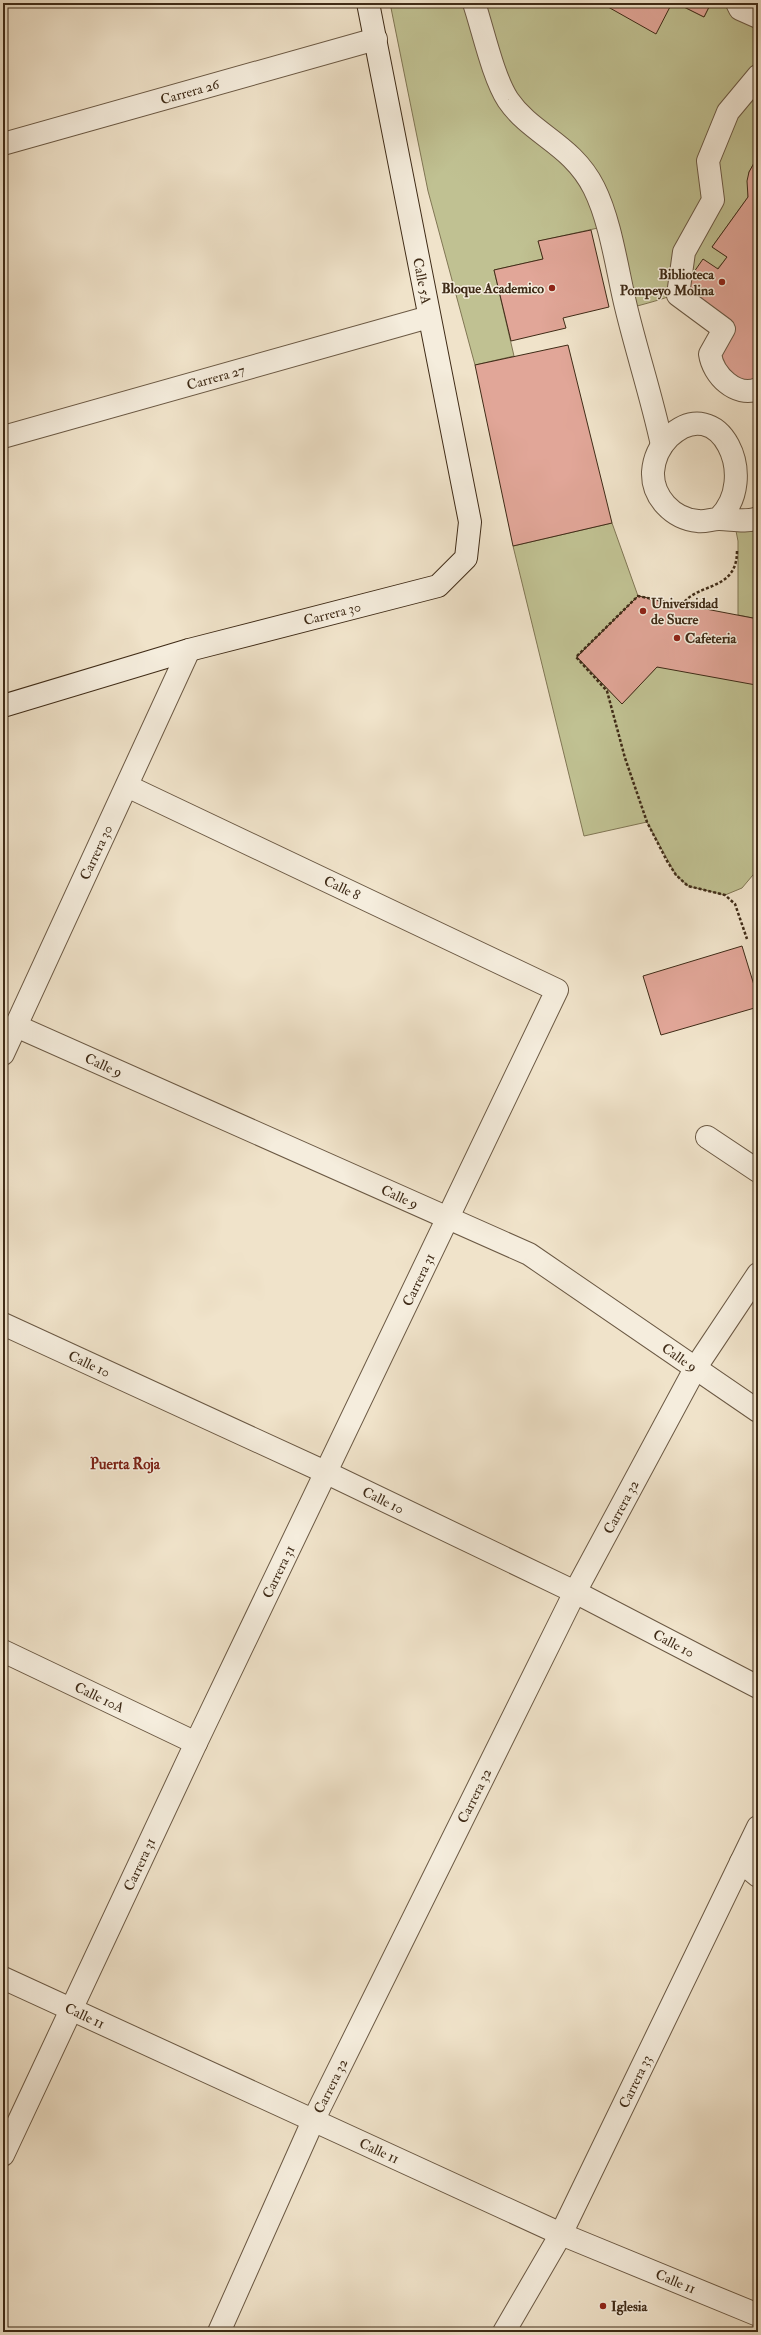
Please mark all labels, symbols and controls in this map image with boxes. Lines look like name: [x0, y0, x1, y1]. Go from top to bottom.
street label: Carrera 26: [158, 75, 222, 108]
street label: Calle 5A: [409, 256, 435, 306]
place label: Biblioteca Pompeyo Molina: [620, 266, 715, 300]
marker: Biblioteca Pompeyo Molina: [717, 277, 727, 287]
place label: Bloque Academico: [441, 280, 544, 298]
marker: Bloque Academico: [547, 283, 557, 293]
street label: Carrera 27: [185, 361, 247, 393]
place label: Universidad de Sucre: [651, 595, 718, 628]
street label: Carrera 30: [302, 598, 363, 629]
marker: Universidad de Sucre: [638, 606, 648, 616]
place label: Cafeteria: [685, 630, 738, 647]
marker: Cafeteria: [672, 633, 682, 643]
street label: Carrera 30: [76, 822, 116, 883]
street label: Calle 8: [321, 872, 363, 904]
street label: Calle 9: [82, 1049, 125, 1081]
street label: Calle 9: [378, 1181, 421, 1212]
street label: Carrera 31: [398, 1250, 438, 1309]
street label: Calle 9: [659, 1339, 701, 1375]
street label: Calle 10: [66, 1347, 113, 1381]
district label: Puerta Roja: [90, 1455, 161, 1474]
street label: Carrera 32: [599, 1477, 642, 1537]
street label: Calle 10: [360, 1483, 407, 1517]
street label: Carrera 31: [258, 1542, 298, 1601]
street label: Calle 10: [650, 1626, 697, 1661]
street label: Calle 10A: [72, 1678, 127, 1716]
street label: Carrera 32: [453, 1766, 495, 1826]
street label: Carrera 31: [119, 1835, 159, 1894]
street label: Calle 11: [62, 1999, 107, 2032]
street label: Carrera 33: [615, 2052, 655, 2111]
street label: Carrera 32: [310, 2056, 351, 2116]
street label: Calle 11: [357, 2134, 402, 2167]
street label: Calle 11: [653, 2265, 698, 2297]
place label: Iglesia: [611, 2298, 648, 2316]
marker: Iglesia: [598, 2301, 608, 2311]

